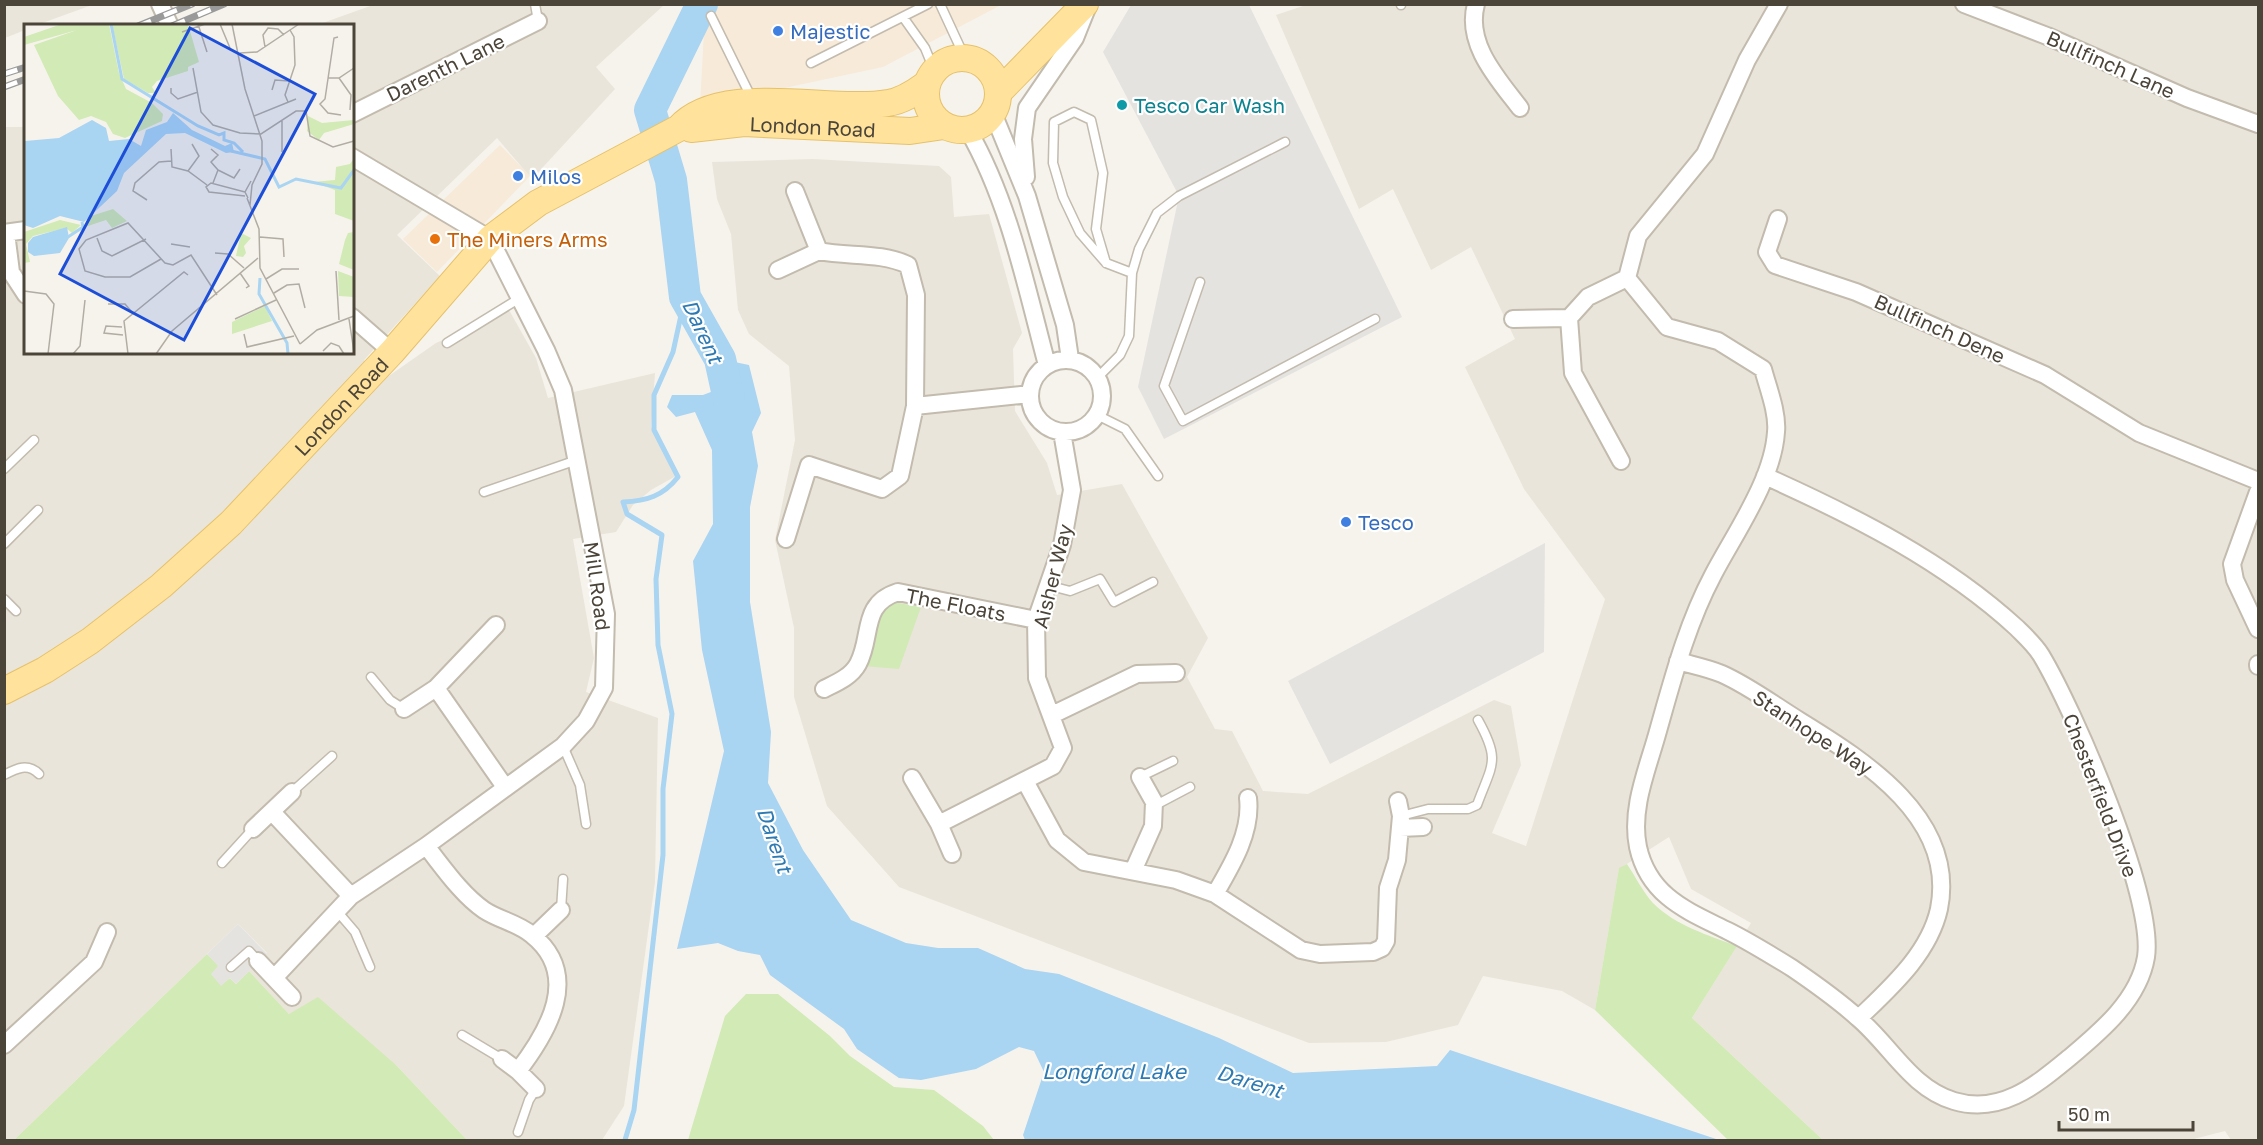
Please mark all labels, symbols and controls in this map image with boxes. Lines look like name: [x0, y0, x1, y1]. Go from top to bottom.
place label: Majestic: [790, 19, 870, 43]
inset map: [24, 24, 354, 354]
marker: Majestic: [771, 24, 785, 38]
street label: Bullfinch Lane: [2043, 25, 2179, 103]
street label: Darenth Lane: [382, 28, 508, 106]
place label: Tesco Car Wash: [1134, 93, 1285, 117]
marker: Tesco Car Wash: [1115, 98, 1129, 112]
street label: London Road: [749, 111, 876, 141]
place label: Milos: [530, 164, 581, 188]
marker: Milos: [511, 169, 525, 183]
place label: The Miners Arms: [447, 227, 608, 251]
marker: The Miners Arms: [428, 232, 442, 246]
street label: Bullfinch Dene: [1871, 288, 2009, 368]
water label: Darent: [677, 295, 730, 370]
street label: London Road: [289, 352, 393, 460]
place label: Tesco: [1358, 510, 1414, 534]
marker: Tesco: [1339, 515, 1353, 529]
street label: Aisher Way: [1027, 521, 1077, 631]
street label: Mill Road: [580, 540, 616, 632]
street label: The Floats: [904, 583, 1008, 625]
street label: Stanhope Way: [1749, 684, 1877, 780]
street label: Chesterfield Drive: [2059, 710, 2143, 880]
water label: Darent: [752, 804, 799, 879]
water label: Longford Lake: [1042, 1058, 1188, 1084]
water label: Darent: [1214, 1059, 1289, 1104]
scale bar: [2059, 1094, 2192, 1132]
text: 50 m: [2068, 1103, 2110, 1125]

